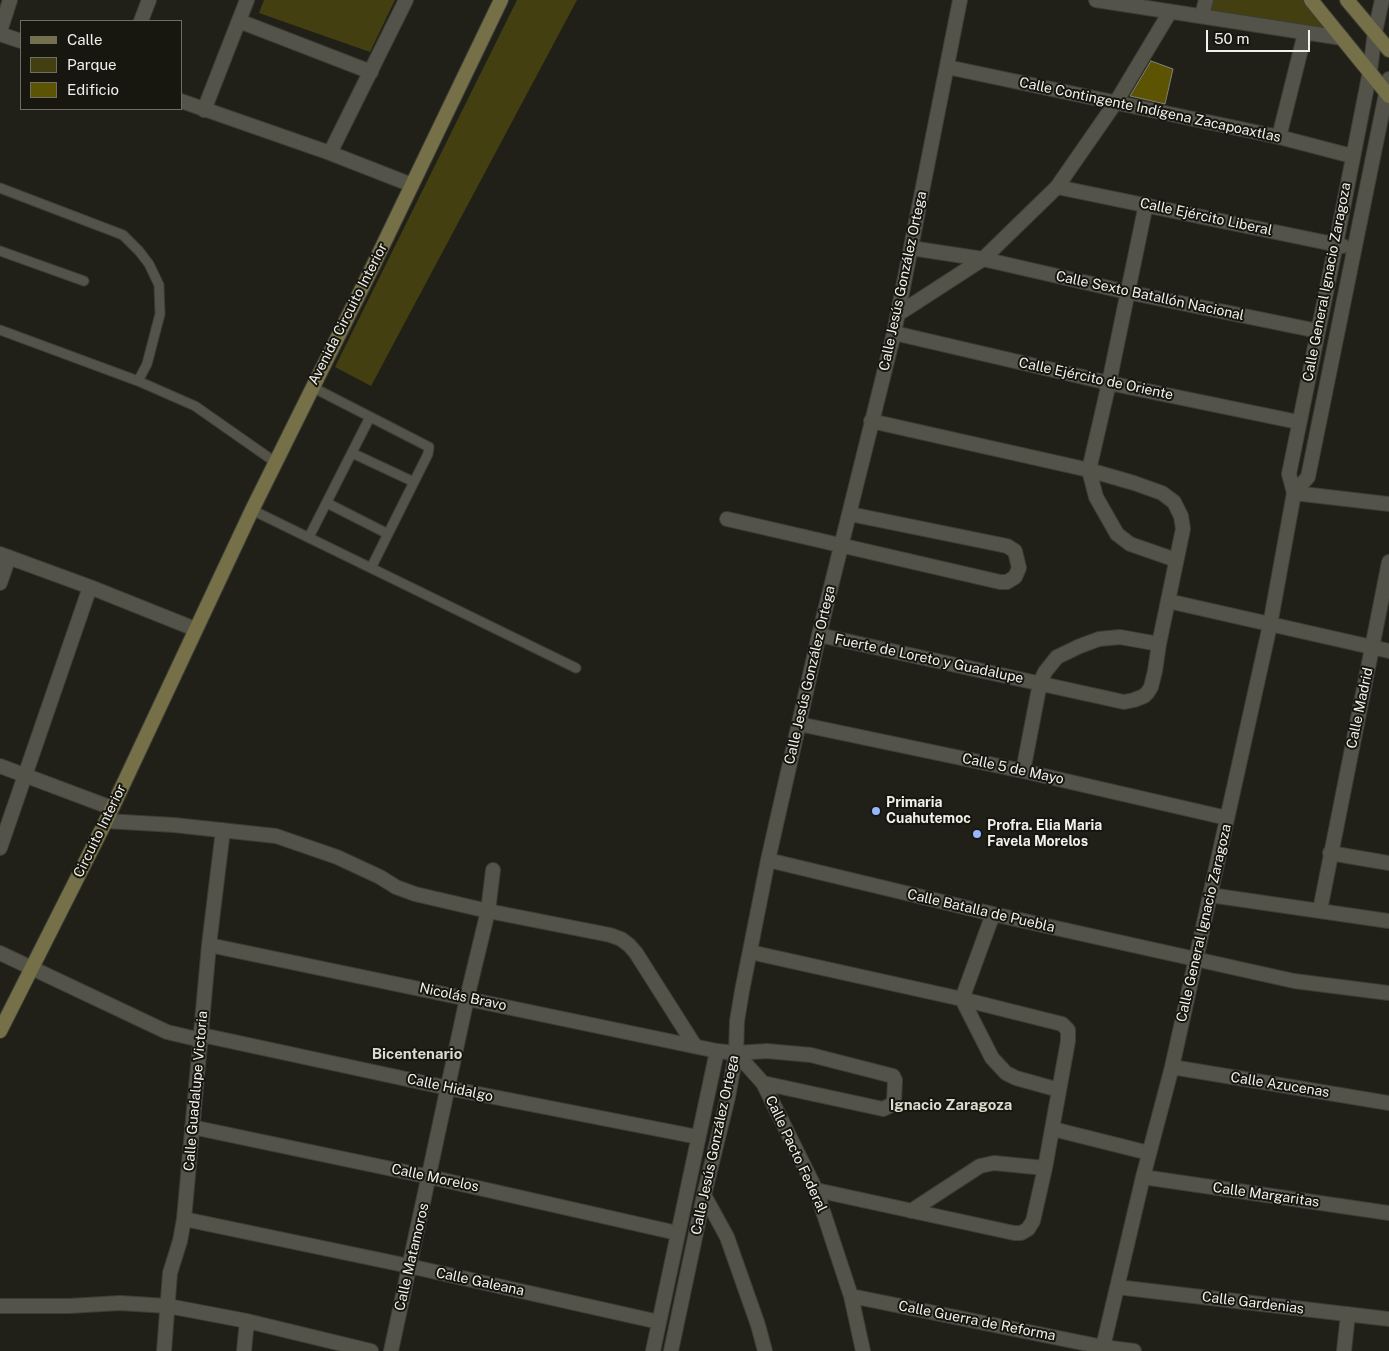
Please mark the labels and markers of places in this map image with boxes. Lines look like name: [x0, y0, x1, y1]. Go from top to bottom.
place label: Primaria Cuahutemoc: [886, 795, 971, 828]
marker: Primaria Cuahutemoc: [870, 805, 882, 817]
place label: Profra. Elia Maria Favela Morelos: [987, 818, 1102, 850]
marker: Profra. Elia Maria Favela Morelos: [971, 828, 983, 840]

